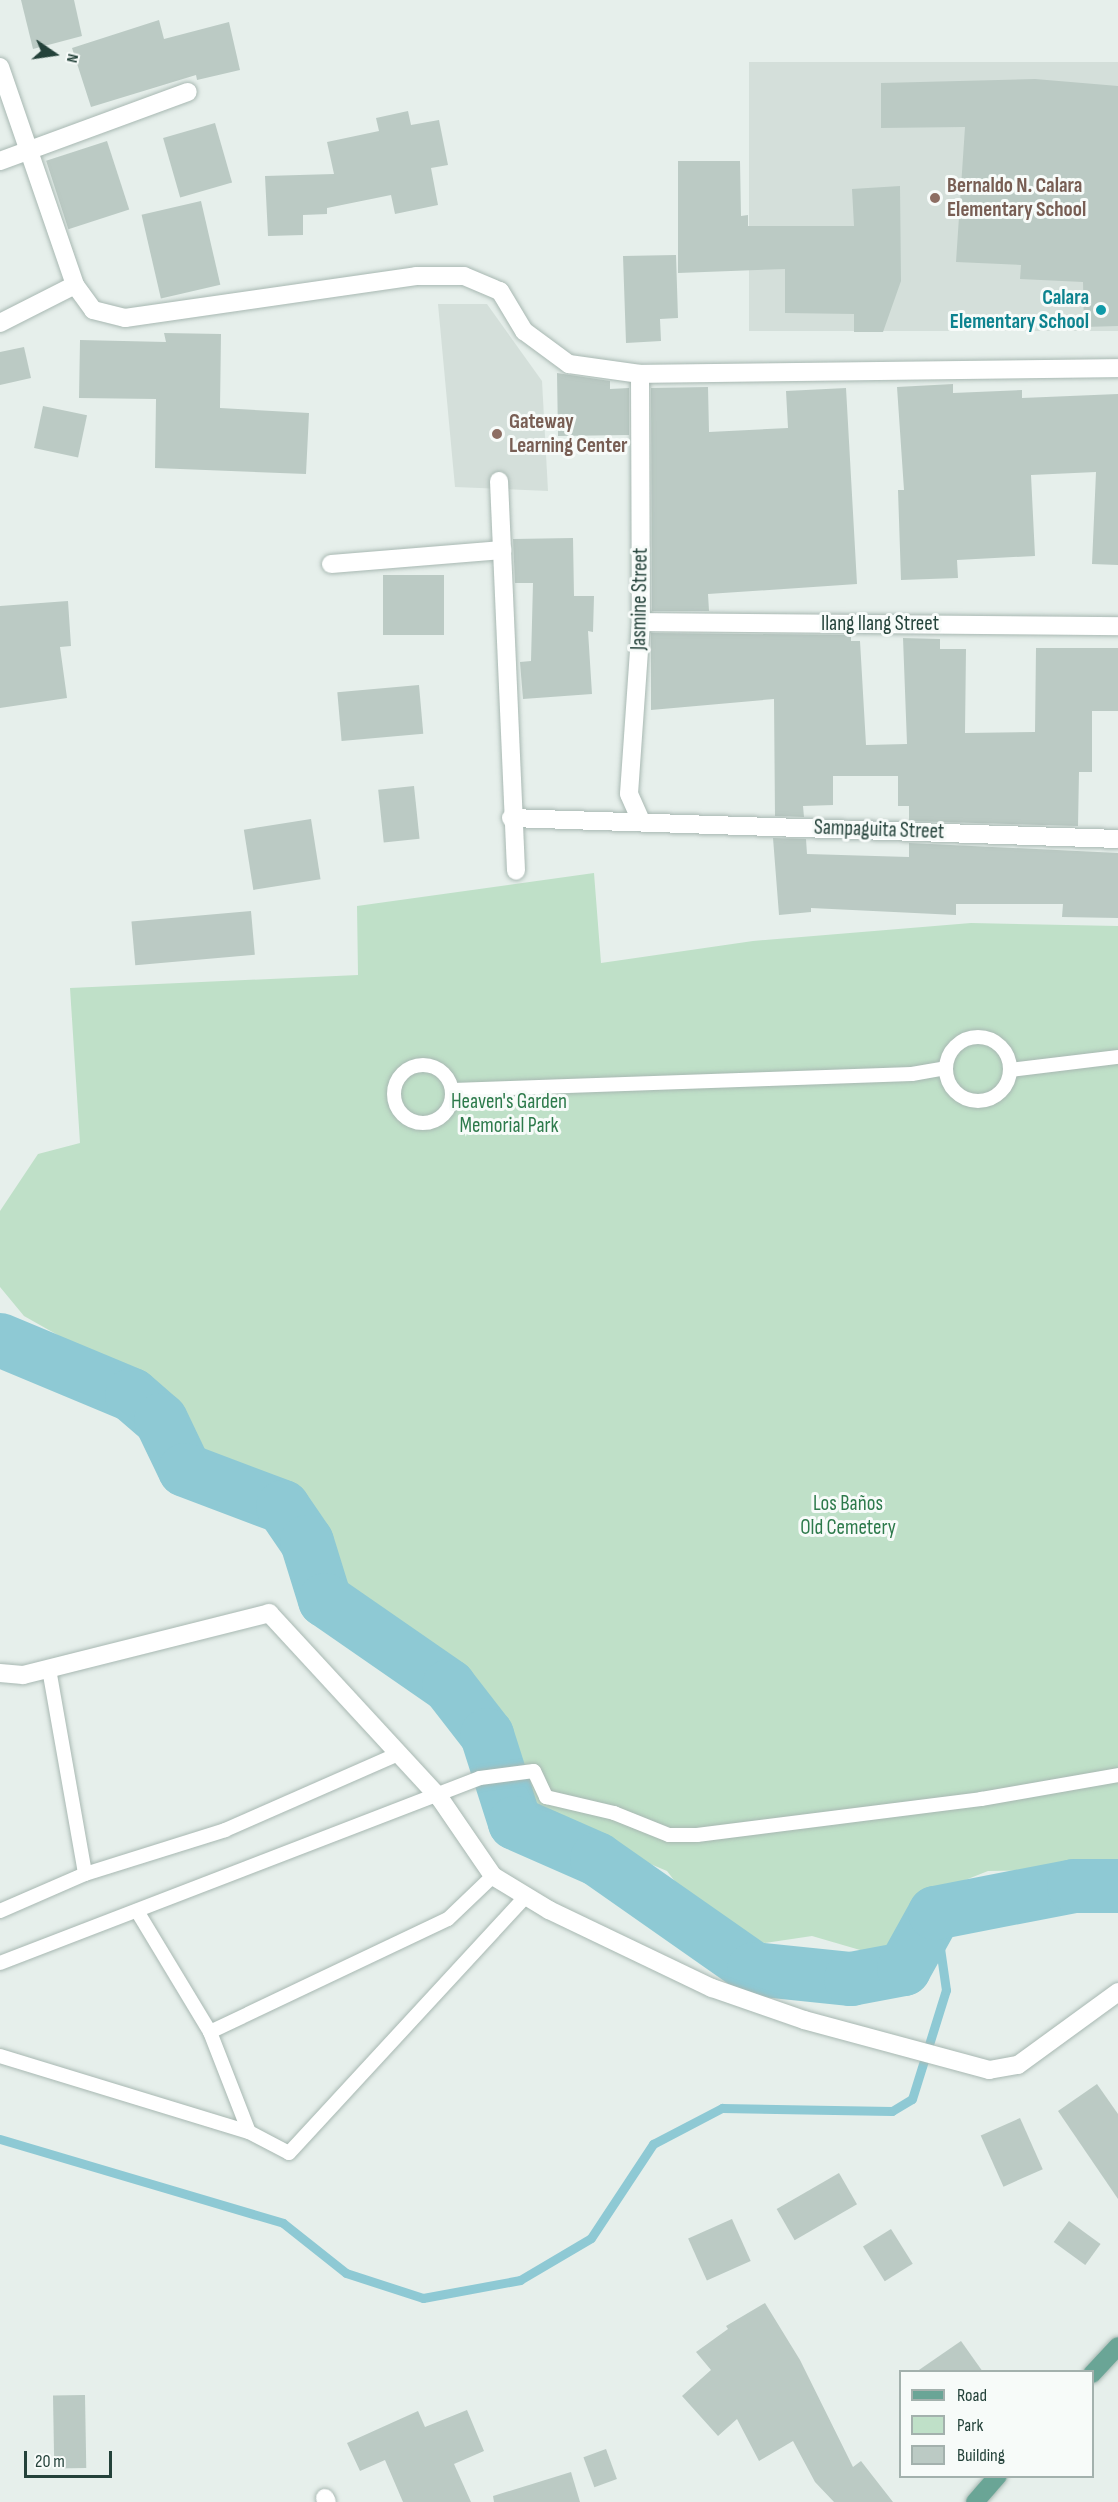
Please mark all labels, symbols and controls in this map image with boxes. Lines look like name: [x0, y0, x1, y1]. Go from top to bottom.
north arrow: [24, 24, 84, 84]
text: N: [62, 52, 82, 64]
place label: Bernaldo N. Calara Elementary School: [947, 173, 1086, 223]
marker: Bernaldo N. Calara Elementary School: [928, 191, 942, 205]
place label: Calara Elementary School: [950, 285, 1089, 335]
marker: Calara Elementary School: [1094, 303, 1108, 317]
place label: Gateway Learning Center: [509, 409, 628, 459]
marker: Gateway Learning Center: [490, 427, 504, 441]
street label: Jasmine Street: [627, 548, 653, 650]
street label: Ilang Ilang Street: [821, 611, 939, 637]
street label: Sampaguita Street: [813, 815, 945, 845]
park label: Heaven's Garden Memorial Park: [451, 1089, 567, 1139]
park label: Los Baños Old Cemetery: [800, 1491, 896, 1541]
legend: [899, 2370, 1094, 2478]
text: Road: [957, 2385, 987, 2406]
text: Park: [957, 2415, 983, 2436]
scale bar: [27, 2439, 116, 2477]
text: Building: [957, 2445, 1005, 2466]
text: 20 m: [35, 2451, 65, 2472]

